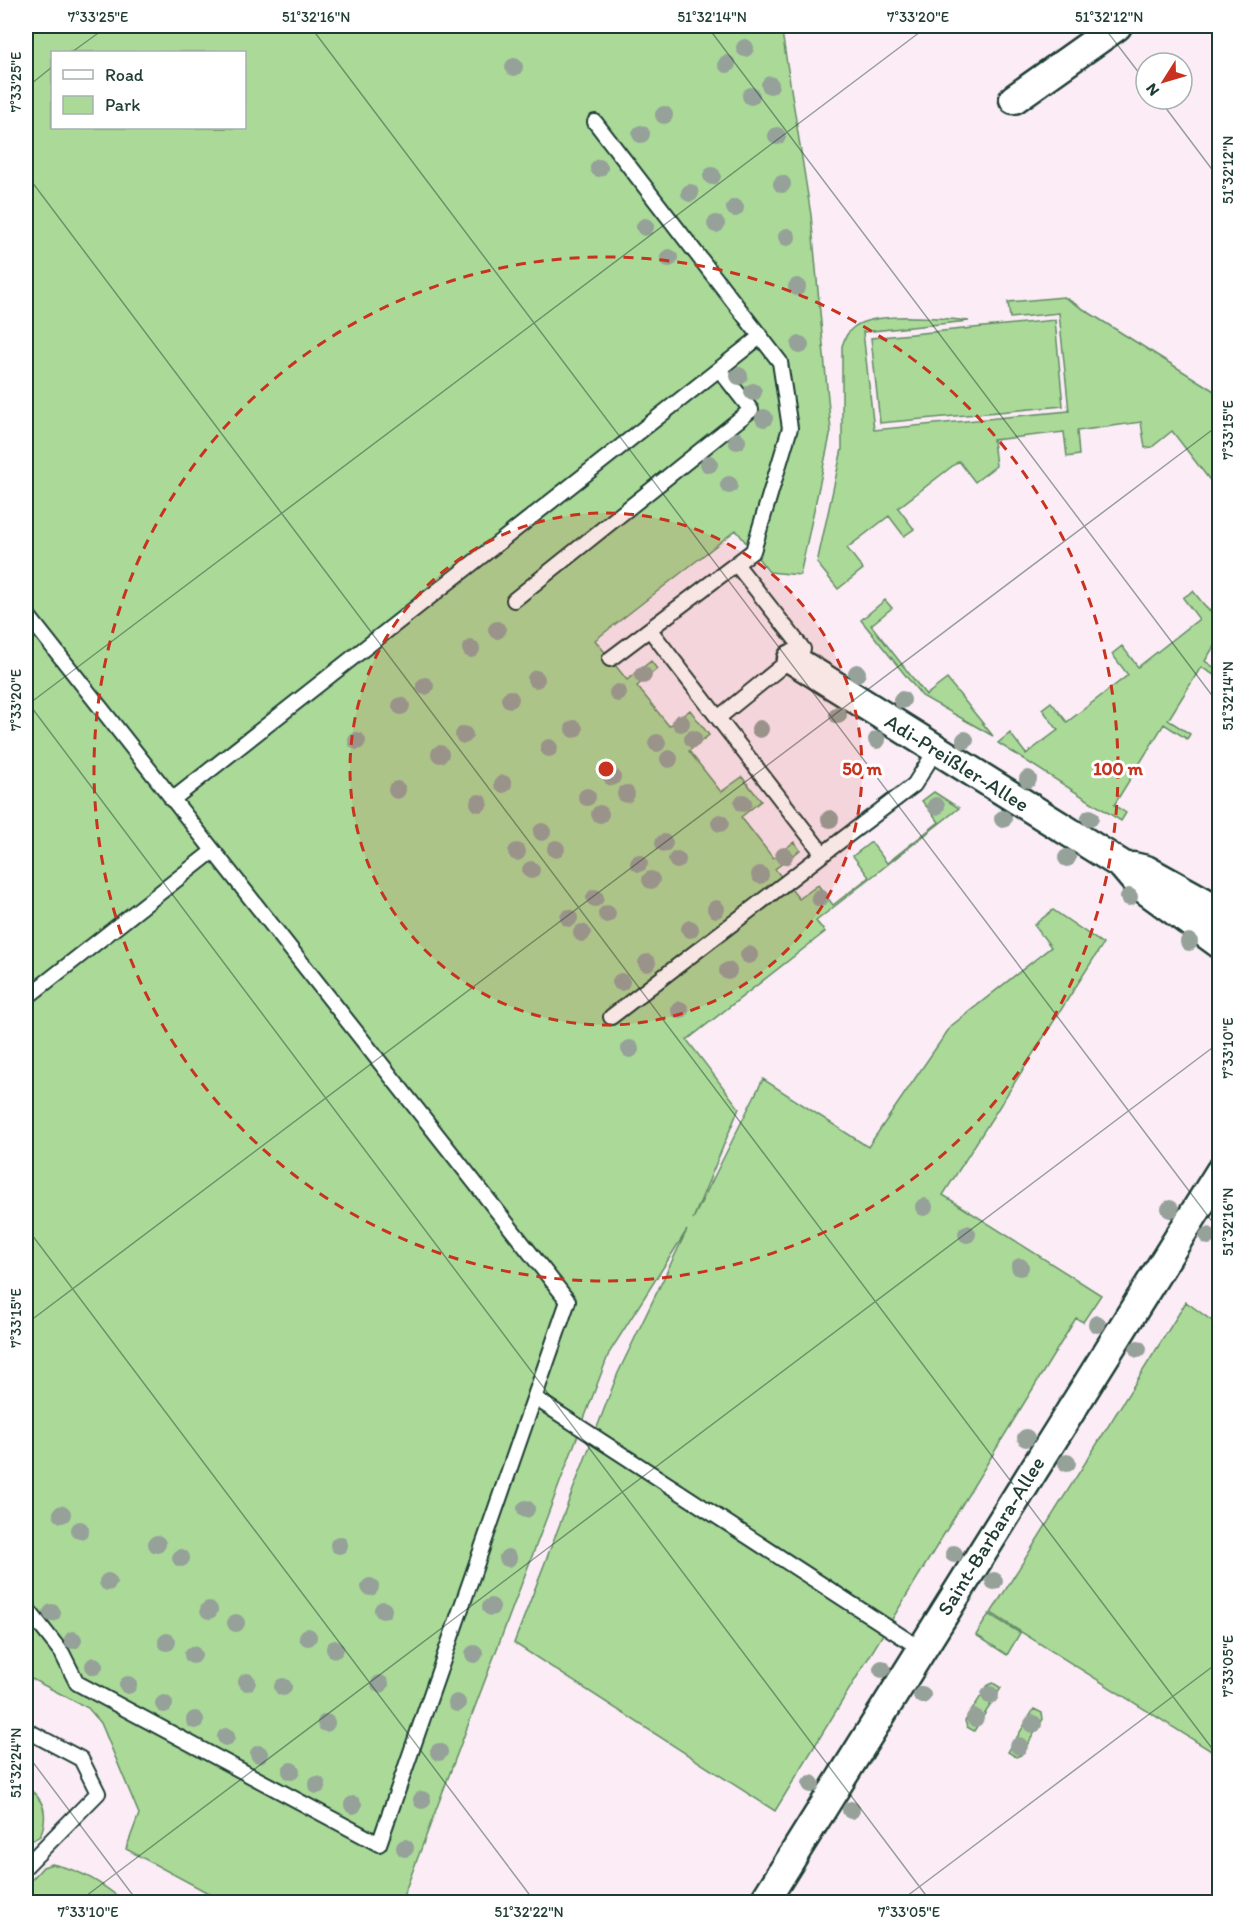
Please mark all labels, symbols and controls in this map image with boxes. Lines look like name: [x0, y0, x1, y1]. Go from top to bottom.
text: 7°33'25"E: [68, 8, 128, 26]
text: 51°32'16"N: [282, 8, 350, 26]
text: 51°32'14"N: [677, 8, 747, 26]
text: 7°33'20"E: [887, 8, 949, 26]
text: 51°32'12"N: [1075, 8, 1143, 26]
legend: [51, 51, 246, 129]
north arrow: [1134, 51, 1194, 111]
text: 7°33'25"E: [7, 52, 25, 112]
text: Road: [105, 64, 144, 86]
text: N: [1142, 80, 1163, 100]
text: Park: [105, 94, 140, 116]
text: 51°32'12"N: [1219, 136, 1237, 204]
text: 7°33'15"E: [1219, 400, 1237, 460]
text: 51°32'14"N: [1219, 661, 1237, 731]
text: 7°33'20"E: [7, 669, 25, 731]
street label: Adi-Preißler-Allee: [881, 708, 1034, 817]
text: 50 m: [842, 758, 883, 780]
text: 100 m: [1093, 758, 1144, 780]
centre of rings: [596, 759, 616, 779]
text: 7°33'10"E: [1219, 1018, 1237, 1078]
text: 51°32'16"N: [1219, 1188, 1237, 1256]
text: 7°33'15"E: [7, 1288, 25, 1348]
street label: Saint-Barbara-Allee: [932, 1452, 1050, 1620]
text: 7°33'05"E: [1219, 1635, 1237, 1697]
text: 51°32'24"N: [7, 1728, 25, 1798]
text: 7°33'10"E: [58, 1903, 118, 1921]
text: 51°32'22"N: [494, 1903, 564, 1921]
text: 7°33'05"E: [878, 1903, 940, 1921]

